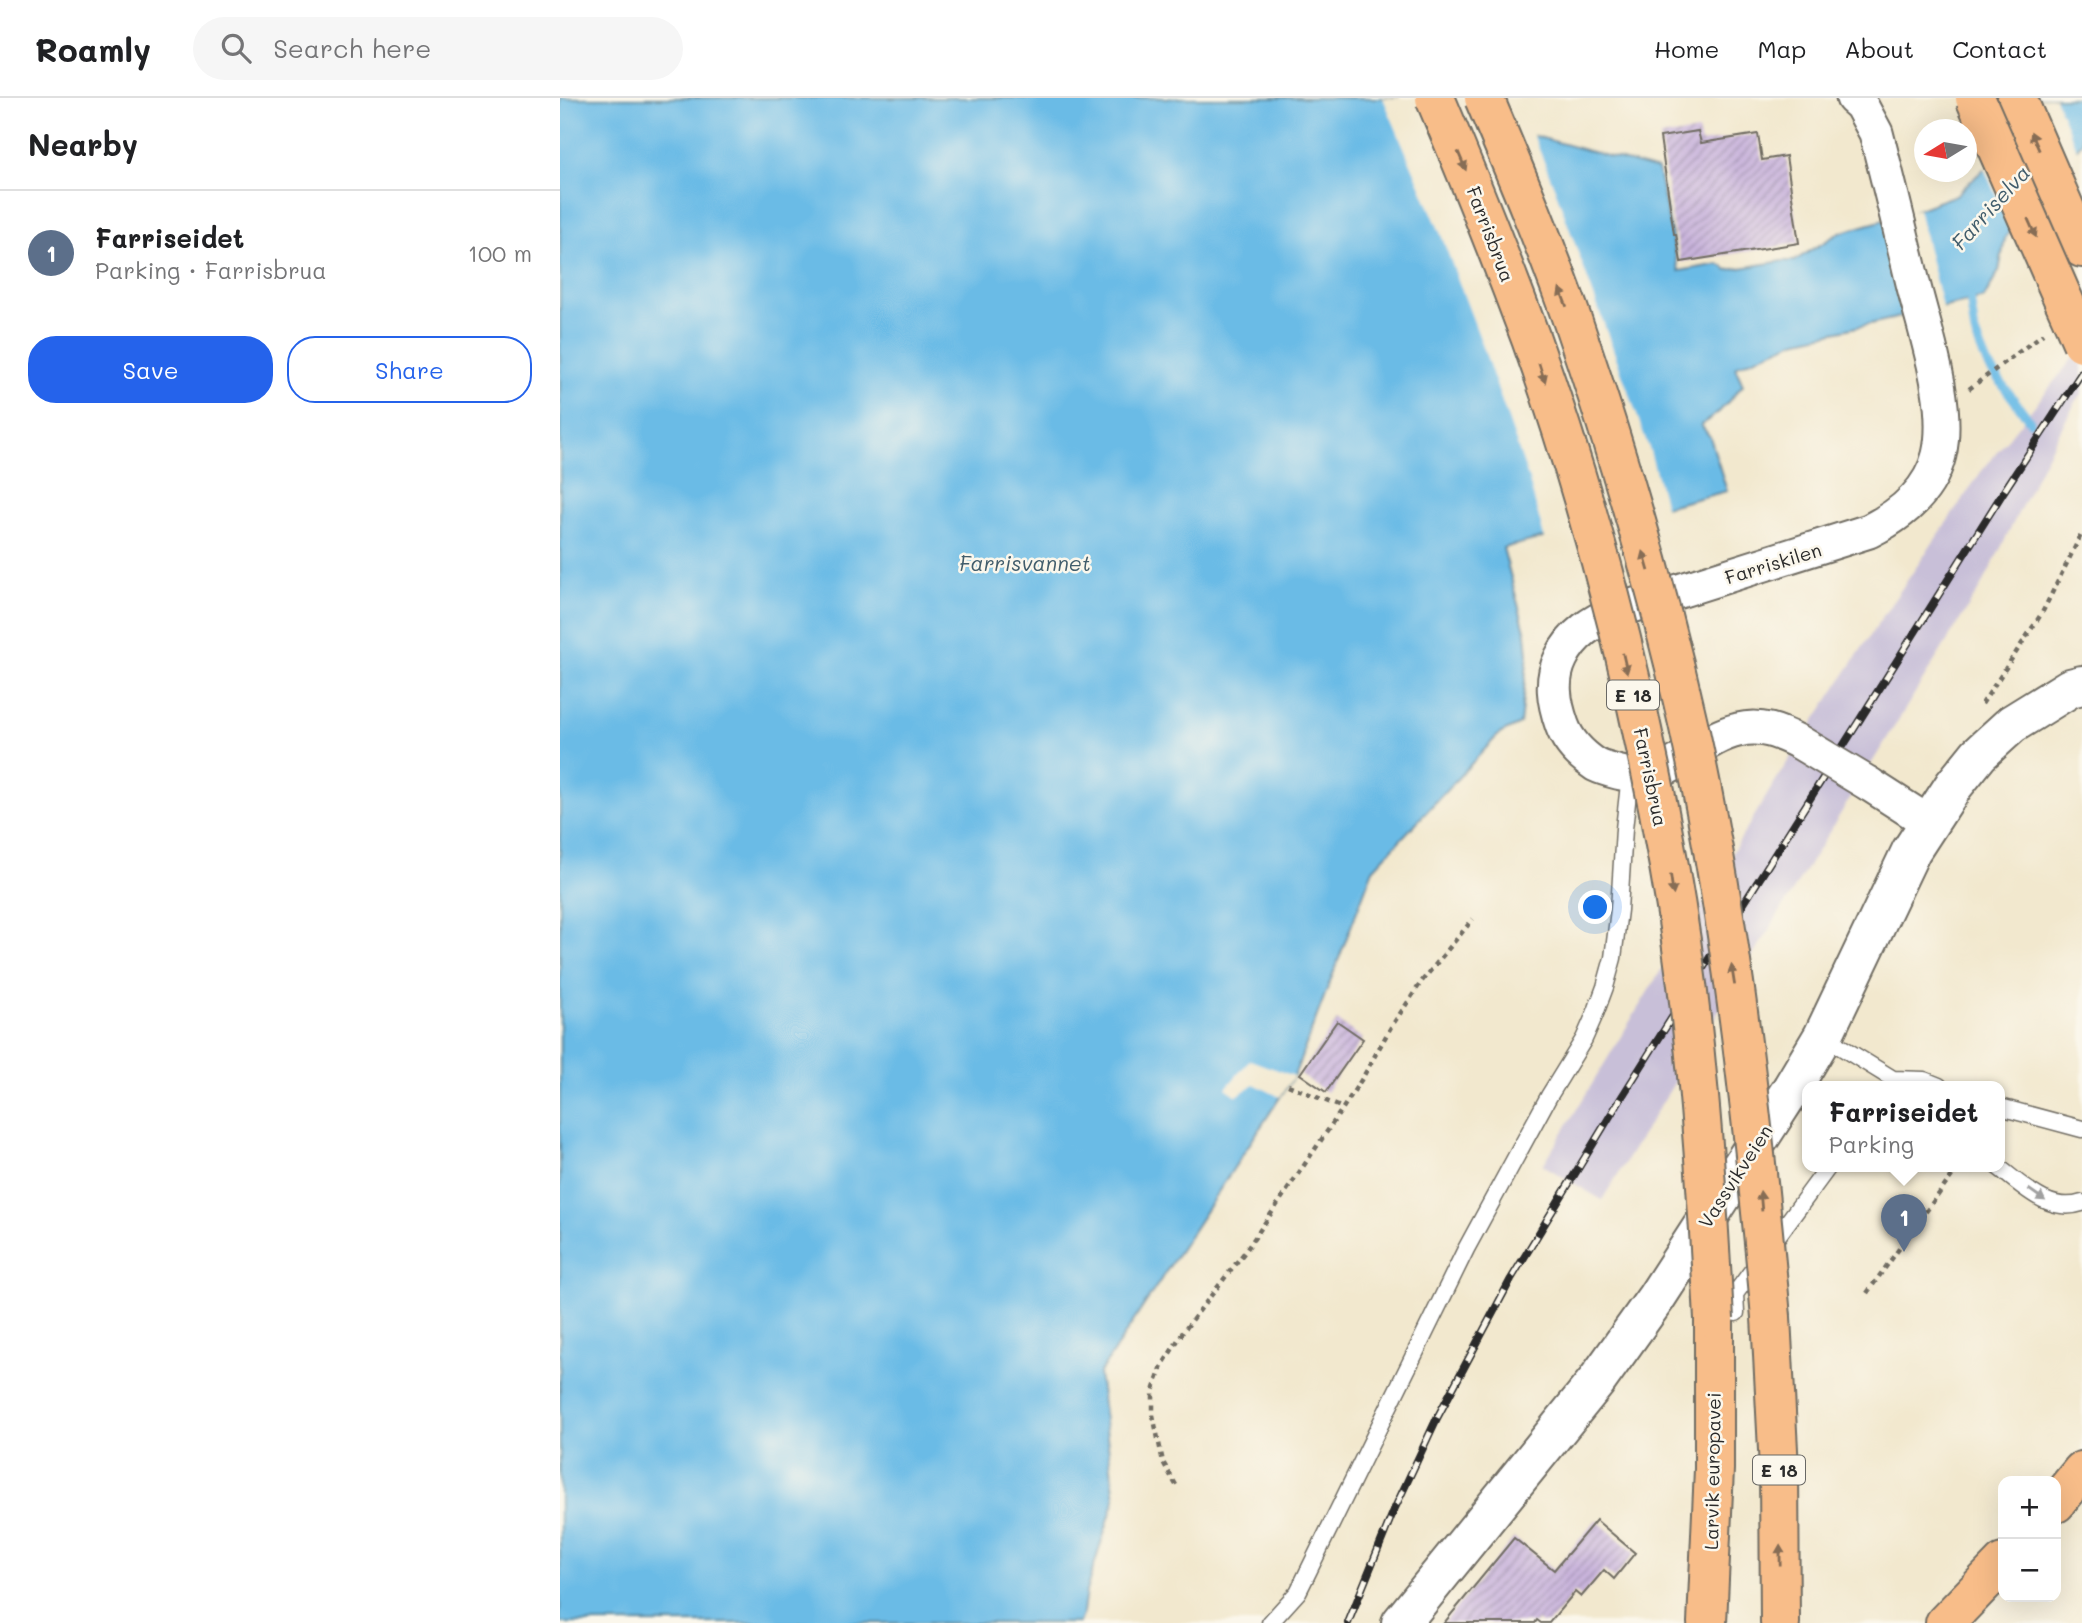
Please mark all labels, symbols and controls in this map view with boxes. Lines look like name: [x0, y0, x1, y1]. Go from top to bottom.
search box: [193, 17, 683, 80]
text: Roamly: [35, 27, 151, 70]
icon: search: [217, 29, 255, 67]
text: Search here: [273, 31, 431, 65]
text: Home: [1654, 33, 1719, 64]
text: Map: [1757, 33, 1806, 64]
text: About: [1844, 33, 1914, 64]
text: Contact: [1952, 33, 2047, 64]
north arrow: [1914, 119, 1977, 182]
text: Nearby: [28, 124, 138, 164]
one-way arrow: [2029, 131, 2041, 151]
one-way arrow: [1456, 150, 1467, 171]
water label: Farriselva: [1945, 159, 2035, 255]
street label: Farrisbrua: [1461, 183, 1521, 285]
one-way arrow: [2026, 218, 2038, 238]
text: Farriseidet: [95, 221, 244, 255]
text: 1: [46, 238, 56, 268]
text: 100 m: [468, 238, 532, 268]
text: Parking · Farrisbrua: [95, 255, 327, 285]
one-way arrow: [1557, 286, 1568, 307]
button: Save: [28, 336, 273, 403]
button: Share: [287, 336, 532, 403]
one-way arrow: [1537, 363, 1548, 384]
street label: Farriskilen: [1722, 536, 1824, 590]
water label: Farrisvannet: [959, 549, 1091, 576]
one-way arrow: [1641, 550, 1651, 571]
one-way arrow: [1620, 652, 1631, 674]
road number: E 18: [1607, 680, 1659, 710]
street label: Farrisbrua: [1628, 725, 1674, 829]
one-way arrow: [1667, 874, 1678, 896]
your location: [1578, 890, 1612, 924]
one-way arrow: [1727, 964, 1738, 986]
popup: [1802, 1081, 2005, 1172]
text: Farriseidet: [1829, 1095, 1978, 1129]
street label: Vassvikveien: [1692, 1120, 1778, 1232]
text: Parking: [1829, 1129, 1914, 1159]
one-way arrow: [2028, 1188, 2046, 1202]
one-way arrow: [1755, 1189, 1766, 1211]
pin: 1: [1881, 1194, 1927, 1252]
street label: Larvik europavei: [1698, 1392, 1726, 1550]
road number: E 18: [1753, 1456, 1805, 1484]
map controls: [1998, 1476, 2061, 1602]
button: +: [1998, 1476, 2061, 1539]
button: −: [1998, 1539, 2061, 1602]
one-way arrow: [1774, 1544, 1786, 1566]

